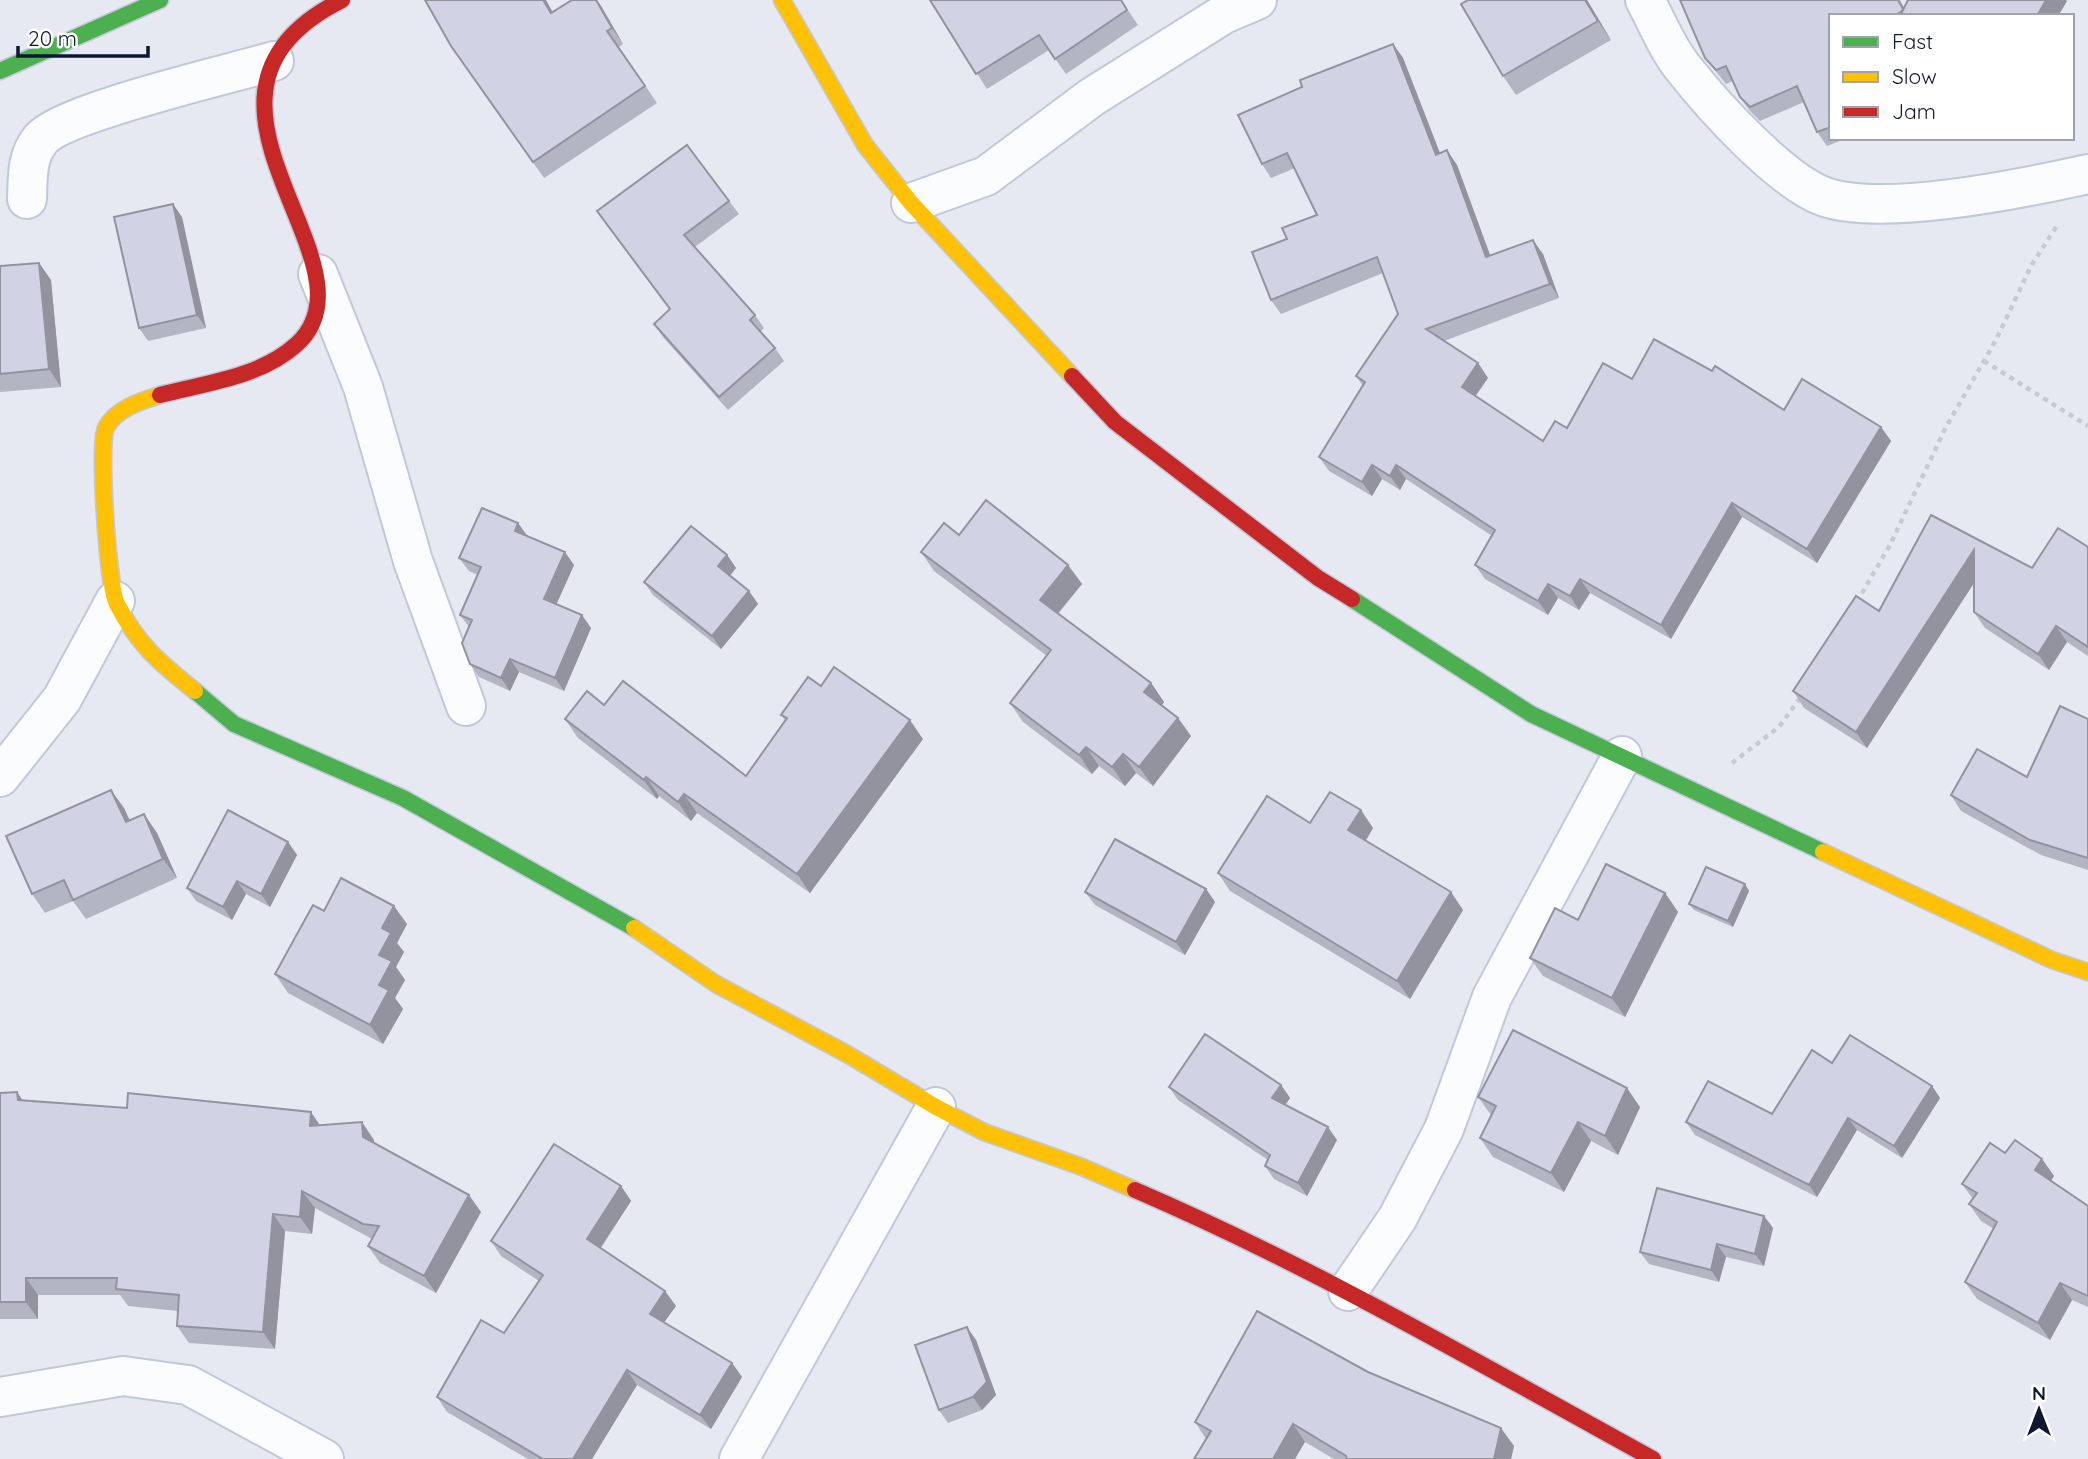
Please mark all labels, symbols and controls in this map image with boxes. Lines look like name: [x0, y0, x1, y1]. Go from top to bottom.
scale bar: [18, 14, 147, 58]
legend: [1829, 14, 2074, 140]
text: 20 m: [28, 25, 77, 51]
text: Fast: [1892, 28, 1933, 54]
text: Slow: [1892, 63, 1937, 89]
text: Jam: [1892, 98, 1936, 124]
north arrow: [2004, 1375, 2074, 1445]
text: N: [2032, 1381, 2046, 1405]

